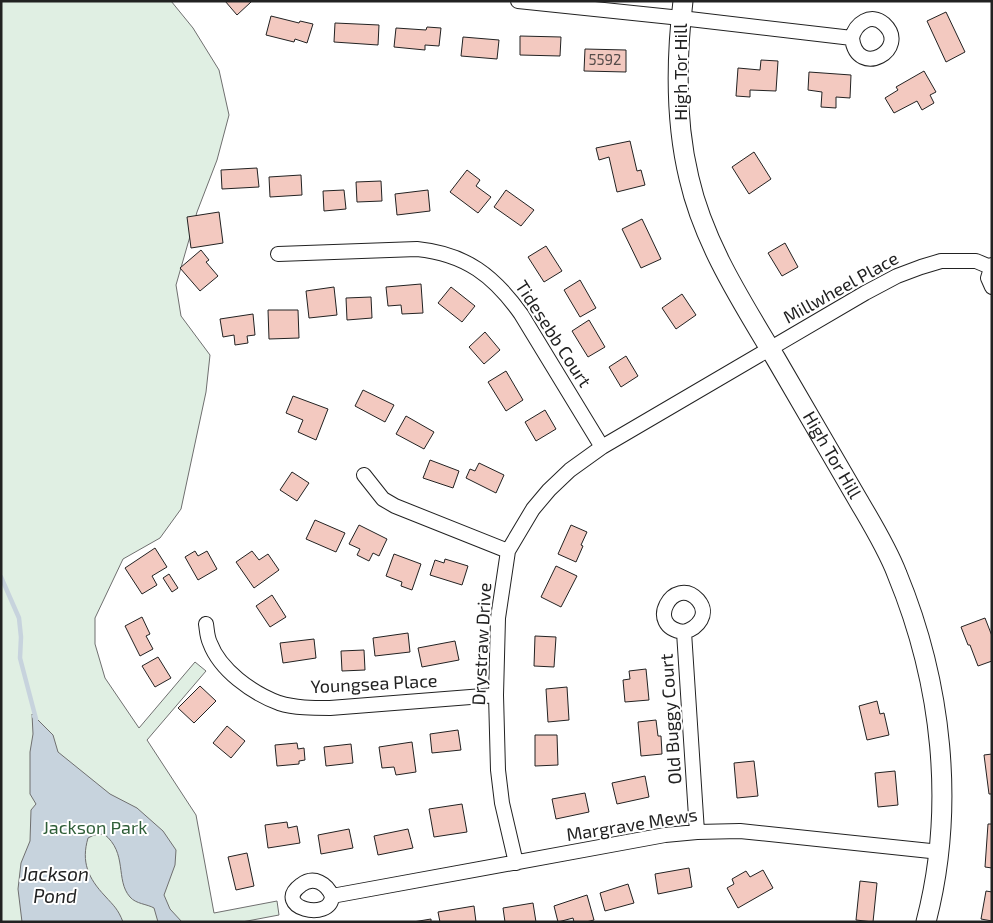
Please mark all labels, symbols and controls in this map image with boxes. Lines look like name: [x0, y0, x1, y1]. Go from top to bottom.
street label: High Tor Hill: [669, 23, 691, 121]
house number: 5592: [588, 50, 622, 68]
street label: Millwheel Place: [779, 246, 902, 328]
street label: Tidesebb Court: [511, 276, 597, 391]
street label: High Tor Hill: [799, 407, 867, 503]
street label: Drystraw Drive: [467, 582, 495, 706]
street label: Old Buggy Court: [654, 653, 686, 785]
street label: Youngsea Place: [310, 669, 438, 697]
street label: Margrave Mews: [565, 803, 699, 845]
park label: Jackson Park: [43, 816, 147, 838]
water label: Jackson Pond: [20, 862, 89, 907]

